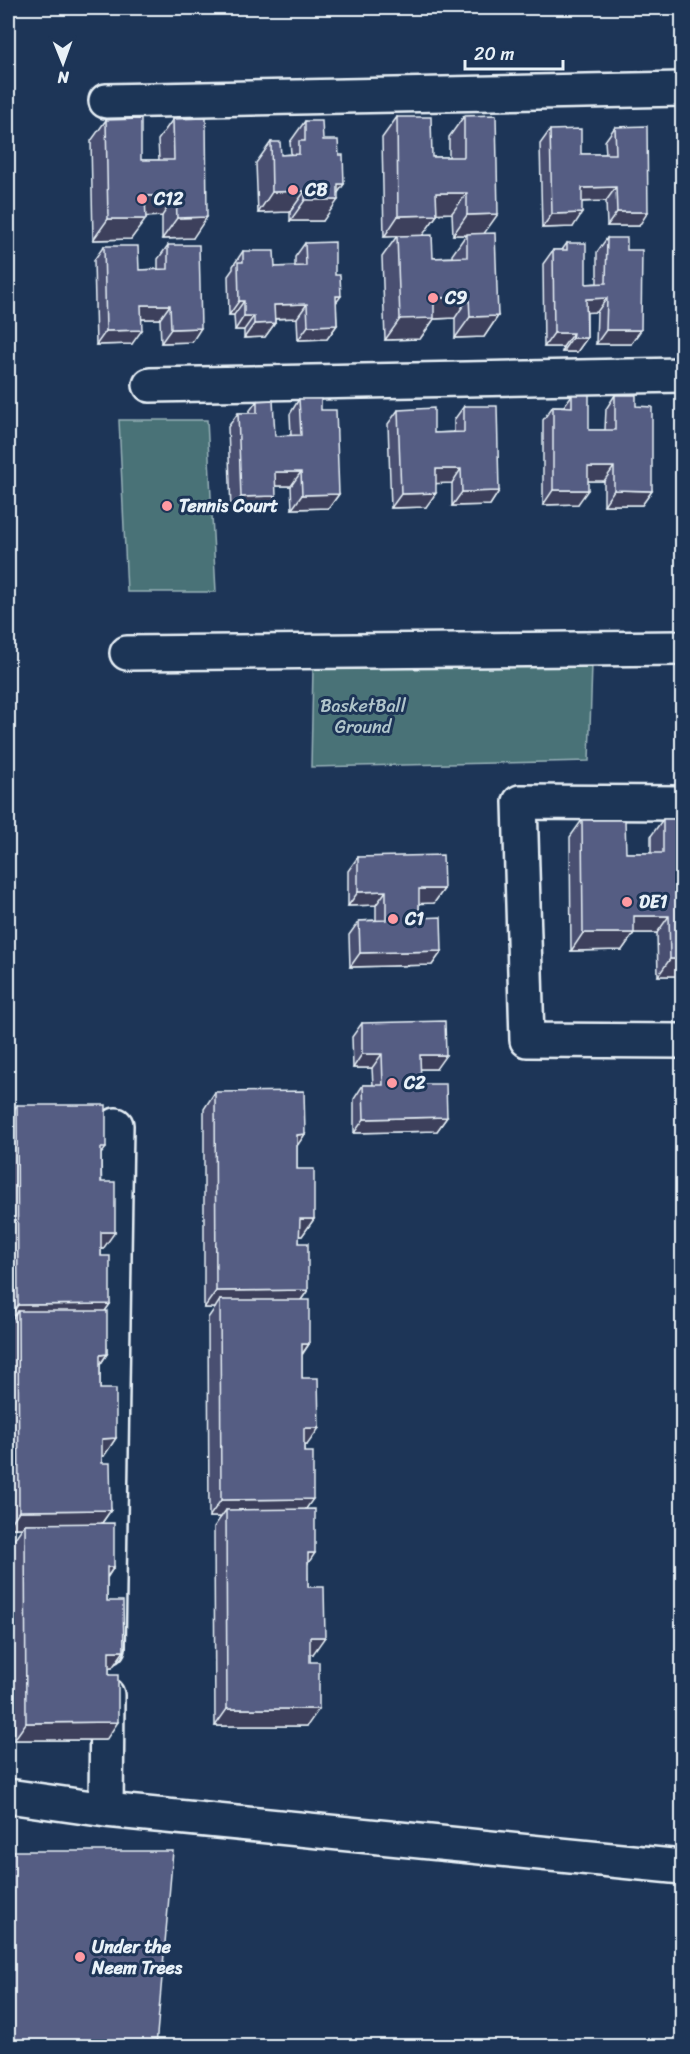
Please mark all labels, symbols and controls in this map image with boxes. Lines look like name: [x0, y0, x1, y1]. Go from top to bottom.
north arrow: [33, 33, 93, 93]
scale bar: [465, 33, 562, 71]
text: 20 m: [474, 38, 514, 70]
text: N: [57, 63, 70, 92]
place label: CB: [304, 174, 328, 206]
place label: C12: [153, 183, 184, 215]
marker: CB: [286, 183, 300, 197]
marker: C12: [135, 192, 149, 206]
place label: C9: [444, 282, 467, 314]
marker: C9: [426, 291, 440, 305]
place label: Tennis Court: [179, 490, 278, 522]
marker: Tennis Court: [160, 499, 174, 513]
park label: BasketBall Ground: [320, 690, 407, 743]
place label: DE1: [639, 886, 668, 918]
marker: DE1: [620, 895, 634, 909]
place label: C1: [404, 903, 424, 935]
marker: C1: [386, 912, 400, 926]
place label: C2: [403, 1067, 426, 1099]
marker: C2: [385, 1076, 399, 1090]
place label: Under the Neem Trees: [91, 1931, 183, 1984]
marker: Under the Neem Trees: [73, 1950, 87, 1964]

